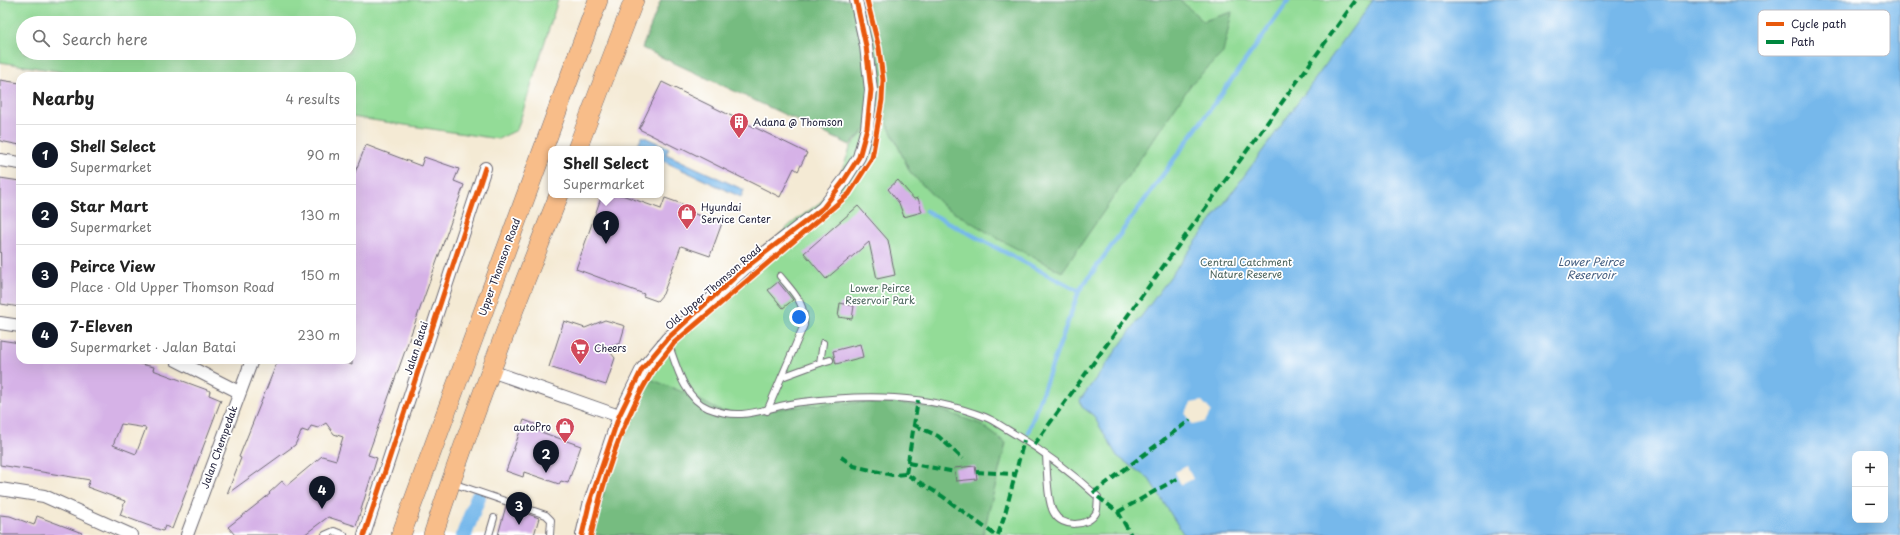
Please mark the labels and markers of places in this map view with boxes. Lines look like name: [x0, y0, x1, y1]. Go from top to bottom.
building icon: Adana @ Thomson: [728, 111, 750, 139]
place label: Adana @ Thomson: [753, 114, 843, 129]
place label: Hyundai Service Center: [701, 199, 771, 226]
shop icon: Hyundai Service Center: [676, 202, 698, 230]
pin: 1: [593, 211, 619, 244]
supermarket icon: Cheers: [569, 337, 591, 365]
place label: Cheers: [594, 340, 627, 355]
shop icon: autoPro: [554, 416, 576, 444]
place label: autoPro: [513, 419, 551, 434]
pin: 2: [533, 440, 559, 473]
pin: 4: [309, 476, 335, 509]
pin: 3: [506, 492, 532, 525]

